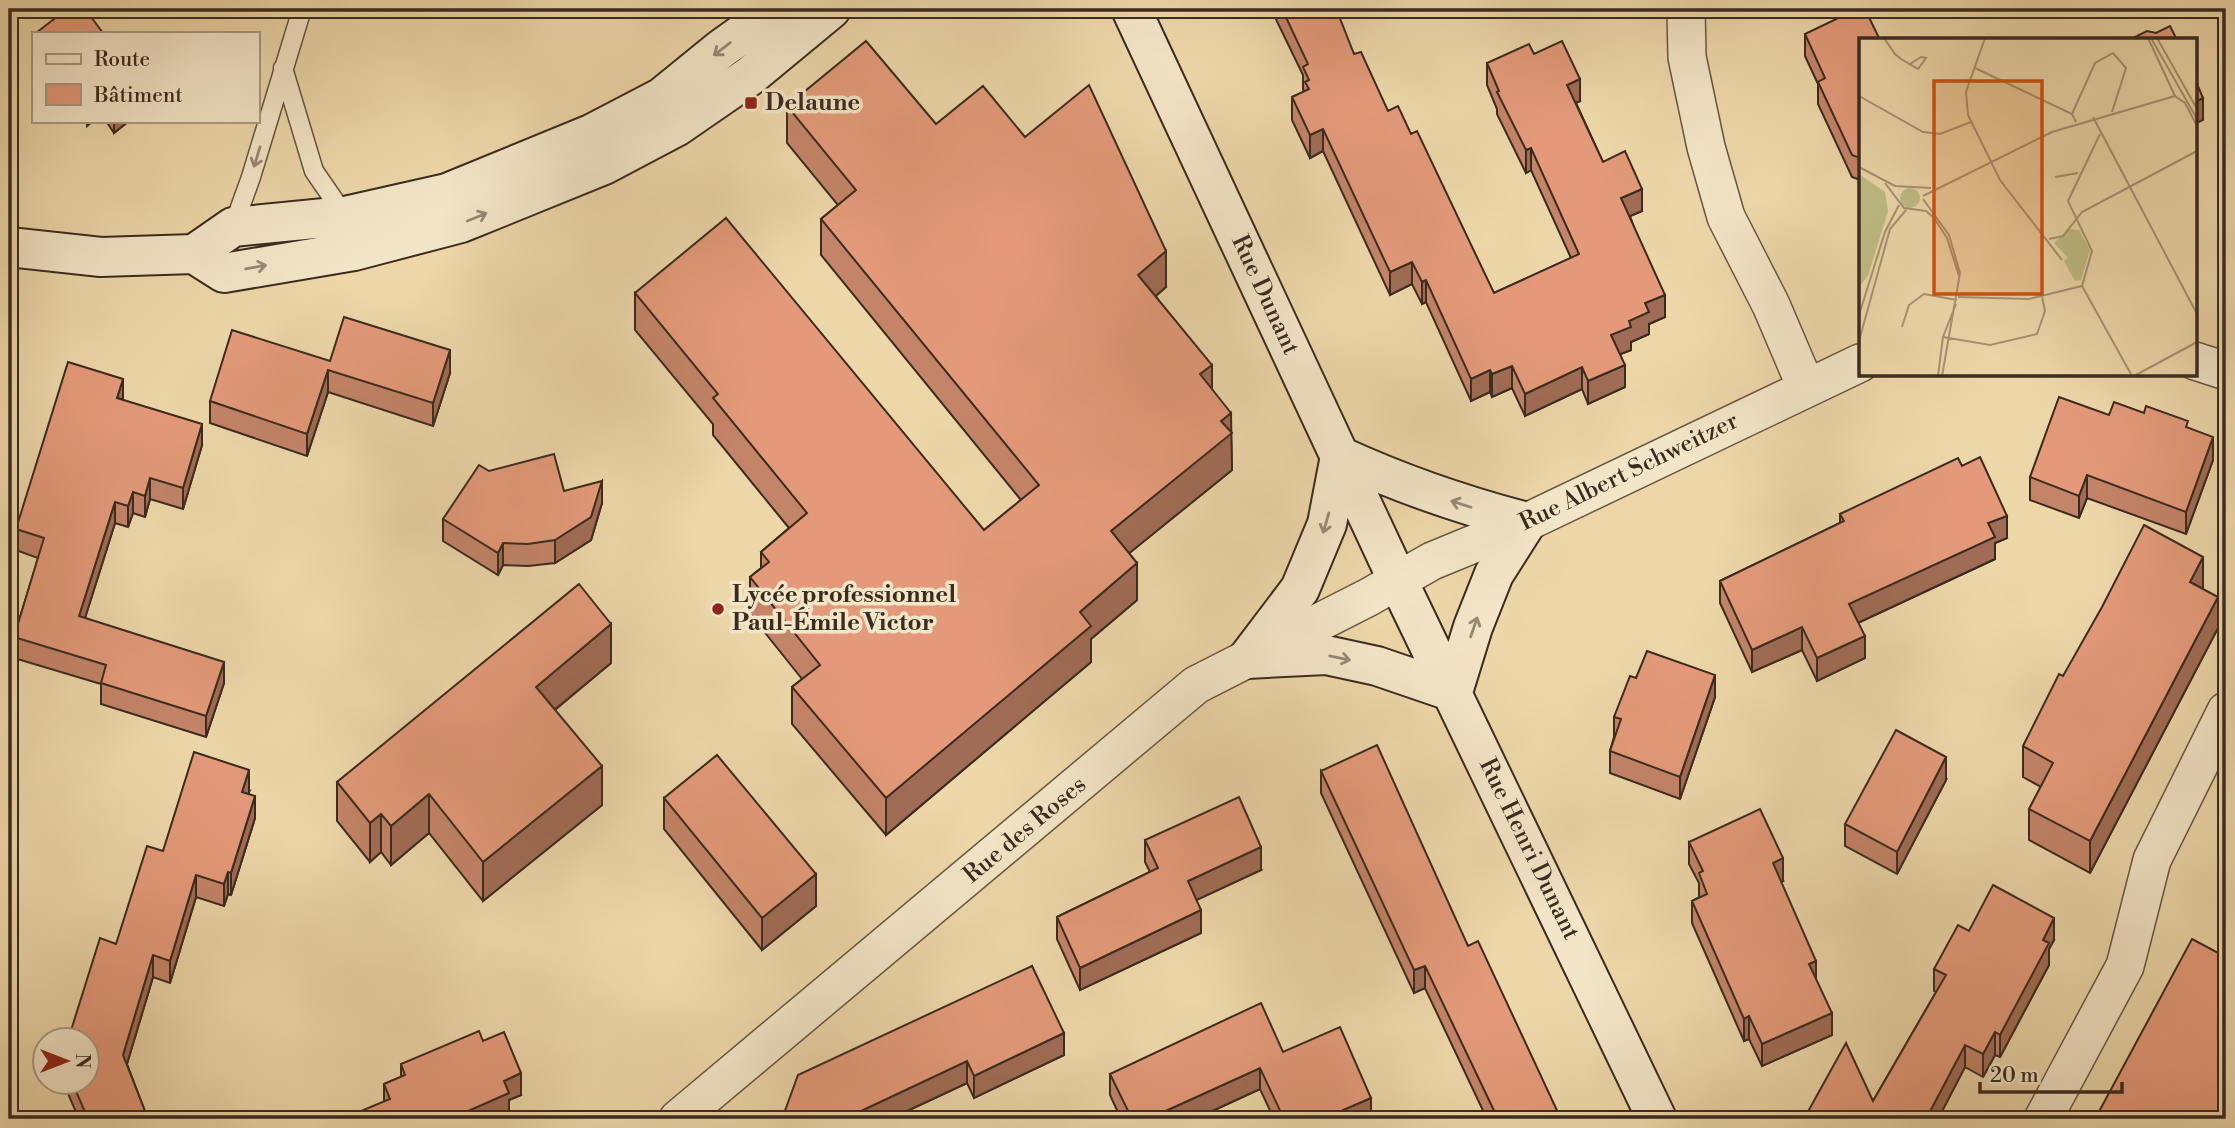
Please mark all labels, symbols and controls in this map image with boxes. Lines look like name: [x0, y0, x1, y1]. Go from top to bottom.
legend: [32, 32, 259, 122]
inset map: [1859, 38, 2196, 376]
one-way arrow: [713, 41, 731, 56]
text: Route: [94, 47, 150, 73]
text: Bâtiment: [93, 83, 183, 109]
place label: Delaune: [765, 88, 860, 118]
marker: Delaune: [743, 95, 759, 111]
one-way arrow: [250, 146, 263, 168]
one-way arrow: [466, 209, 488, 222]
street label: Rue Dunant: [1224, 230, 1306, 360]
one-way arrow: [244, 260, 267, 273]
street label: Rue Albert Schweitzer: [1515, 406, 1743, 538]
one-way arrow: [1451, 496, 1473, 509]
one-way arrow: [1319, 512, 1332, 534]
place label: Lycée professionnel Paul-Émile Victor: [732, 580, 956, 638]
marker: Lycée professionnel Paul-Émile Victor: [710, 601, 726, 617]
one-way arrow: [1469, 617, 1481, 639]
one-way arrow: [1328, 651, 1351, 665]
street label: Rue Henri Dunant: [1472, 753, 1586, 945]
street label: Rue des Roses: [957, 770, 1093, 890]
north arrow: [32, 1026, 102, 1096]
scale bar: [1980, 1051, 2121, 1095]
text: N: [70, 1053, 94, 1069]
text: 20 m: [1990, 1063, 2039, 1089]

